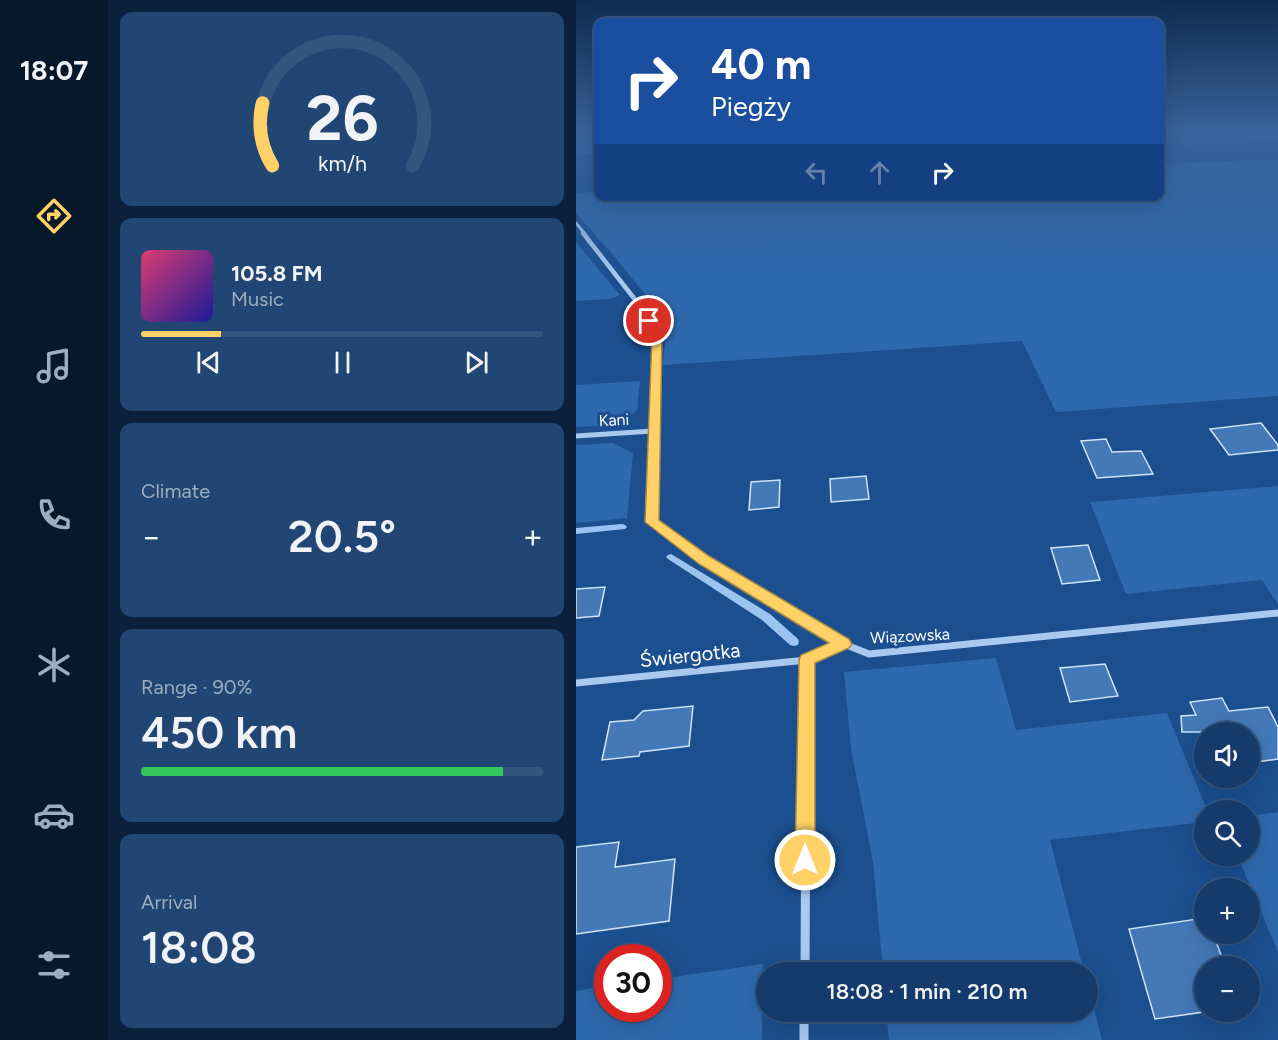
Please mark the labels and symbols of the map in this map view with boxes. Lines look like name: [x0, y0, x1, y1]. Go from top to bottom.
pin: [623, 295, 674, 346]
street label: Kani: [598, 410, 630, 430]
street label: Wiązowska: [870, 624, 950, 648]
street label: Świergotka: [639, 638, 741, 672]
position arrow: [773, 828, 837, 892]
speed limit sign: 30: [594, 944, 672, 1022]

